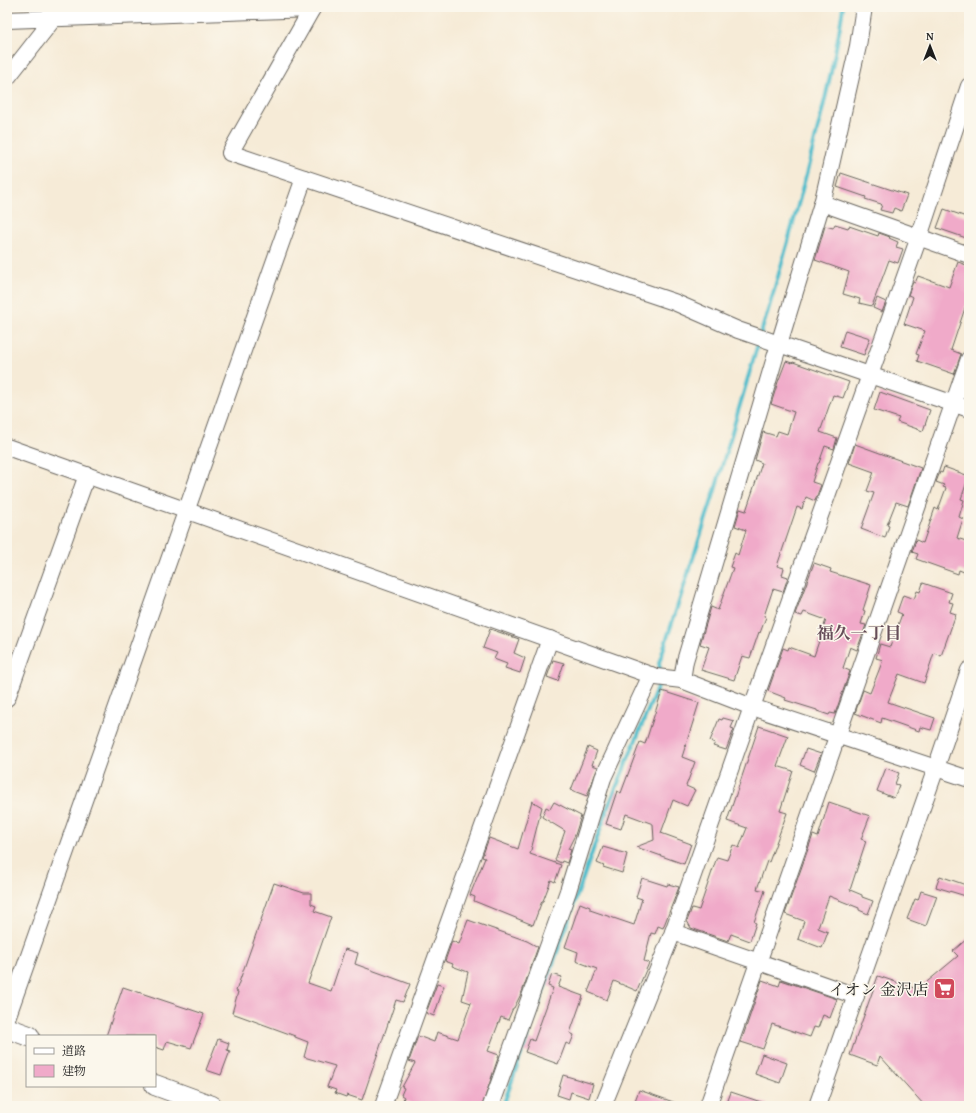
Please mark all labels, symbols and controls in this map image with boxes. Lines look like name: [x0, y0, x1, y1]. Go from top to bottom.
north arrow: [910, 26, 950, 66]
text: N: [926, 28, 934, 44]
district label: 福久一丁目: [817, 620, 902, 645]
supermarket icon: イオン 金沢店: [931, 976, 957, 1002]
place label: イオン 金沢店: [829, 977, 928, 1001]
legend: [26, 1035, 156, 1087]
text: 道路: [62, 1042, 86, 1059]
text: 建物: [62, 1062, 86, 1079]

